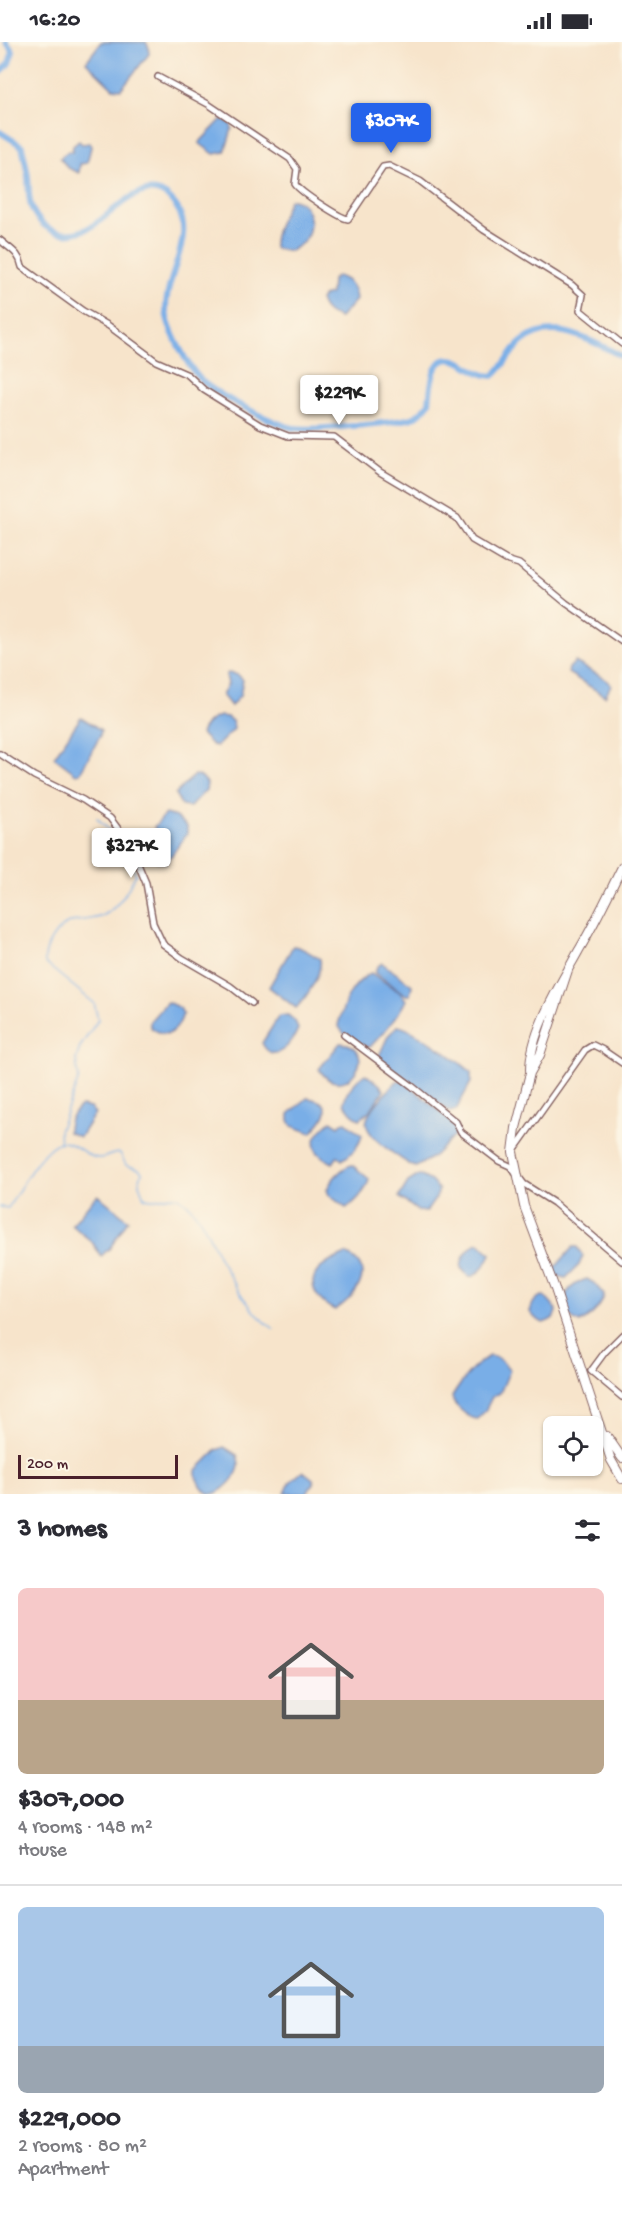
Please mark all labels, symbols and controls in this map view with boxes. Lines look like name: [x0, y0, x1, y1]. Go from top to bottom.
text: 16:20: [30, 8, 80, 34]
pin: $307K: [349, 103, 433, 154]
text: $307K: [365, 111, 417, 134]
pin: $229K: [297, 375, 381, 426]
text: $229K: [314, 383, 364, 406]
pin: $327K: [89, 828, 173, 879]
text: $327K: [106, 836, 156, 859]
map controls: [543, 1416, 603, 1476]
button: locate: [543, 1416, 603, 1476]
scale bar: [18, 1452, 178, 1480]
text: 200 m: [27, 1456, 68, 1475]
icon: filters: [571, 1514, 604, 1547]
text: 3 homes: [18, 1515, 107, 1546]
icon: home: [257, 1627, 365, 1735]
text: $307,000: [18, 1786, 124, 1817]
text: 4 rooms · 148 m²: [18, 1817, 153, 1840]
text: House: [18, 1840, 67, 1863]
icon: home: [257, 1946, 365, 2054]
text: $229,000: [18, 2105, 121, 2136]
text: 2 rooms · 80 m²: [18, 2136, 147, 2159]
text: Apartment: [18, 2159, 108, 2182]

